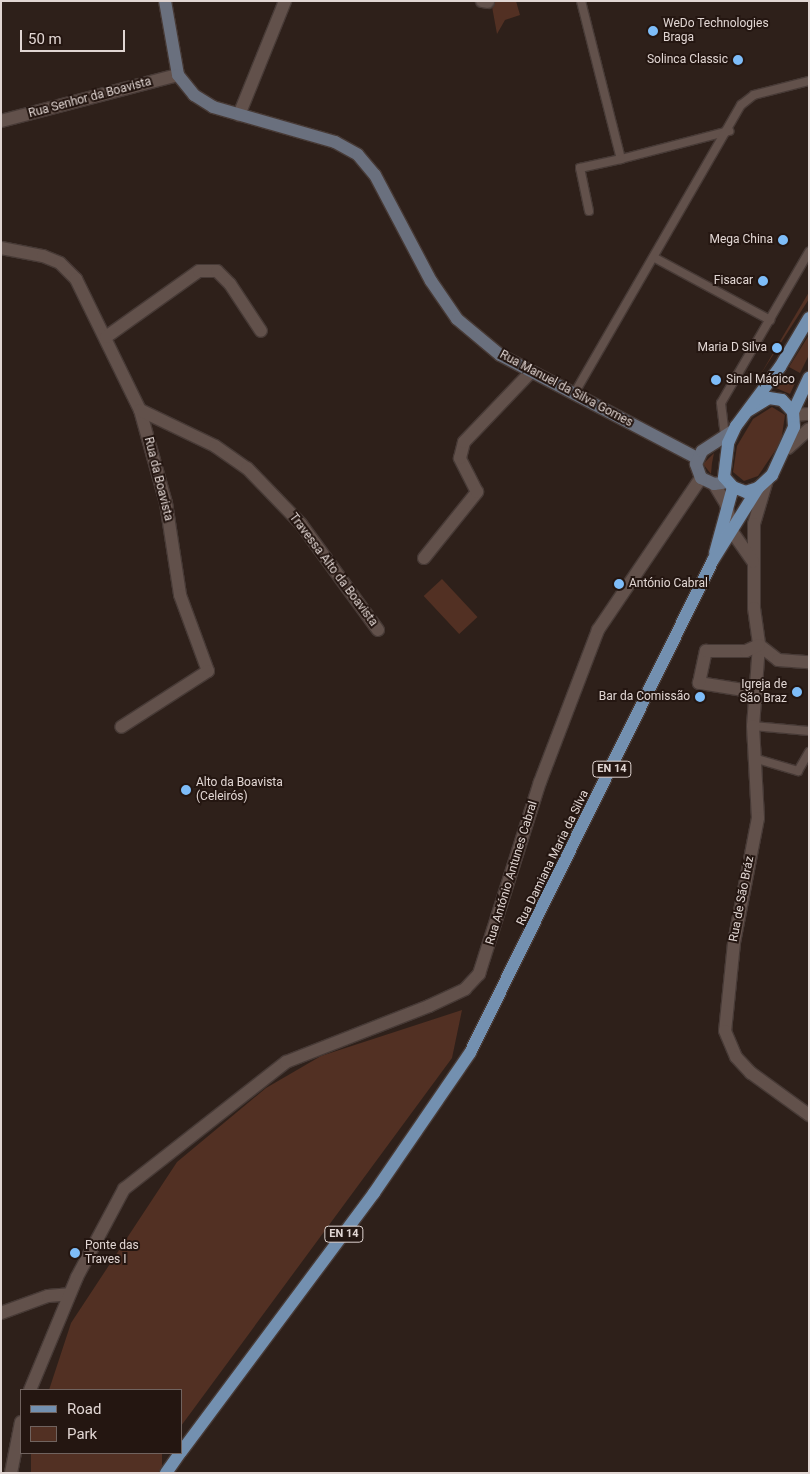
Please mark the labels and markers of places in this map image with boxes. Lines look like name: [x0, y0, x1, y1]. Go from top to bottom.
place label: WeDo Technologies Braga: [663, 17, 769, 45]
marker: WeDo Technologies Braga: [647, 25, 659, 37]
place label: Solinca Classic: [647, 53, 728, 67]
marker: Solinca Classic: [732, 54, 744, 66]
place label: Mega China: [709, 233, 773, 247]
marker: Mega China: [777, 234, 789, 246]
place label: Fisacar: [714, 274, 753, 288]
marker: Fisacar: [757, 275, 769, 287]
place label: Maria D Silva: [697, 341, 767, 355]
marker: Maria D Silva: [771, 342, 783, 354]
place label: Sinal Mágico: [726, 373, 795, 387]
marker: Sinal Mágico: [710, 374, 722, 386]
place label: António Cabral: [629, 577, 708, 591]
marker: António Cabral: [613, 578, 625, 590]
place label: Igreja de São Braz: [740, 678, 787, 706]
marker: Igreja de São Braz: [791, 686, 803, 698]
place label: Bar da Comissão: [599, 690, 690, 704]
marker: Bar da Comissão: [694, 691, 706, 703]
place label: Alto da Boavista (Celeirós): [196, 776, 283, 804]
marker: Alto da Boavista (Celeirós): [180, 784, 192, 796]
place label: Ponte das Traves I: [85, 1239, 139, 1267]
marker: Ponte das Traves I: [69, 1247, 81, 1259]

